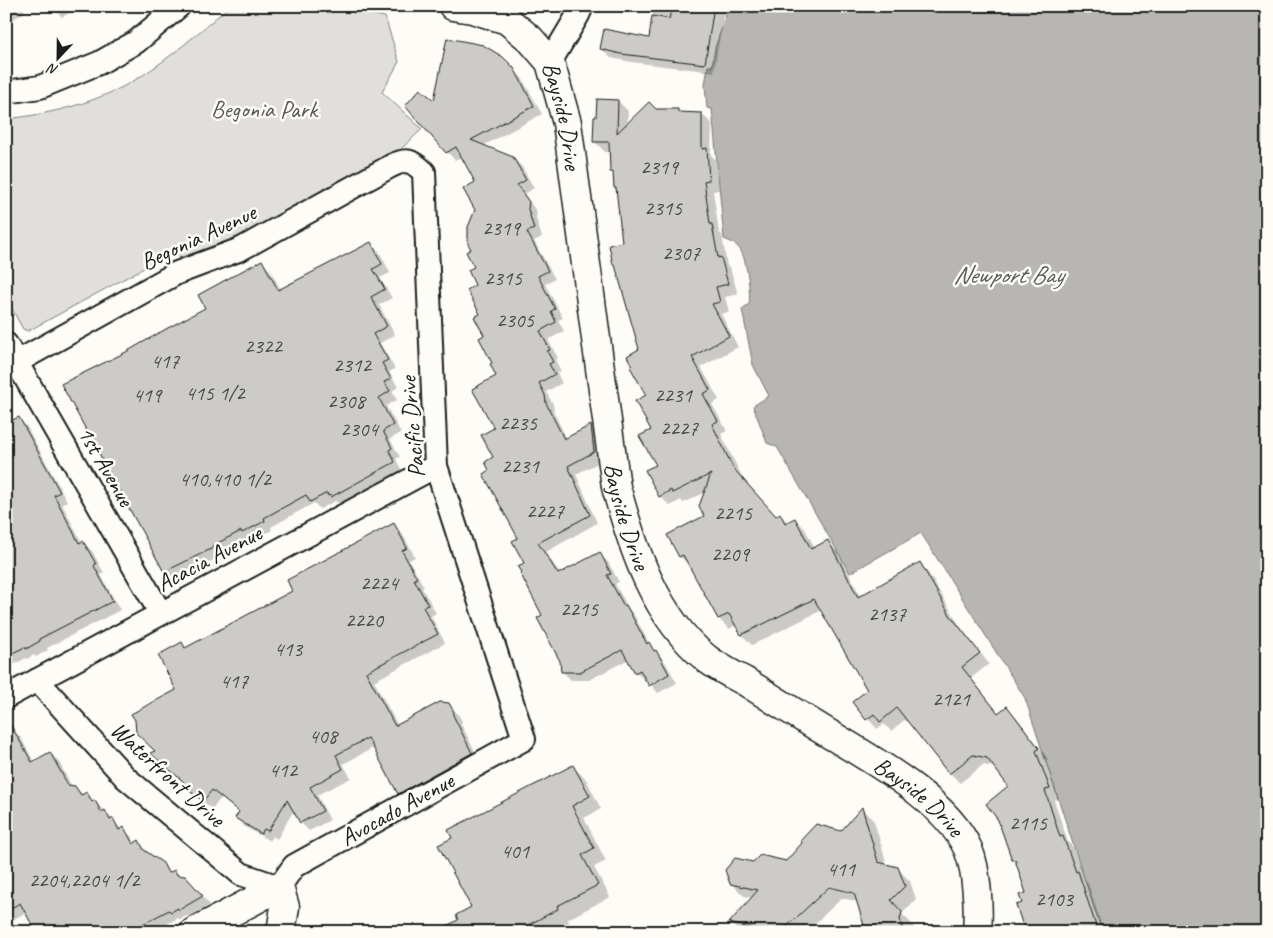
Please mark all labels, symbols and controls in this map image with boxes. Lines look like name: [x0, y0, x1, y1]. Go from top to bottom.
north arrow: [32, 32, 82, 82]
text: N: [44, 59, 61, 79]
street label: Bayside Drive: [536, 59, 588, 174]
park label: Begonia Park: [211, 94, 319, 124]
house number: 2319: [640, 154, 679, 180]
house number: 2315: [644, 195, 683, 221]
street label: Begonia Avenue: [135, 196, 263, 277]
house number: 2319: [482, 215, 521, 241]
house number: 2307: [662, 240, 701, 266]
water label: Newport Bay: [953, 259, 1067, 291]
house number: 2315: [484, 265, 523, 291]
house number: 2305: [496, 307, 535, 333]
house number: 2322: [244, 333, 283, 359]
house number: 417: [151, 348, 181, 374]
house number: 2312: [333, 352, 372, 378]
street label: Pacific Drive: [392, 373, 431, 479]
house number: 415 1/2: [185, 380, 246, 406]
house number: 419: [133, 382, 163, 408]
house number: 2231: [654, 382, 693, 408]
house number: 2308: [327, 388, 367, 414]
house number: 2235: [499, 410, 538, 436]
house number: 2227: [660, 415, 699, 441]
house number: 2304: [340, 416, 380, 442]
street label: 1st Avenue: [71, 420, 142, 514]
house number: 2231: [501, 453, 540, 479]
street label: Bayside Drive: [598, 462, 658, 576]
house number: 410,410 1/2: [179, 466, 272, 492]
house number: 2227: [526, 498, 565, 524]
house number: 2215: [714, 500, 753, 526]
street label: Acacia Avenue: [151, 517, 269, 598]
house number: 2209: [711, 541, 750, 567]
house number: 2224: [360, 570, 400, 596]
house number: 2215: [560, 596, 599, 622]
house number: 2137: [868, 601, 907, 627]
house number: 2220: [345, 607, 384, 633]
house number: 413: [274, 636, 304, 662]
house number: 417: [220, 668, 250, 694]
house number: 2121: [932, 686, 971, 712]
street label: Waterfront Drive: [104, 715, 233, 835]
house number: 408: [309, 723, 340, 749]
street label: Bayside Drive: [868, 750, 973, 844]
house number: 412: [269, 757, 299, 783]
street label: Avocado Avenue: [335, 764, 461, 852]
house number: 2115: [1009, 810, 1048, 836]
house number: 401: [501, 838, 531, 864]
house number: 411: [827, 856, 857, 882]
house number: 2204,2204 1/2: [29, 867, 141, 893]
house number: 2103: [1035, 886, 1074, 912]

